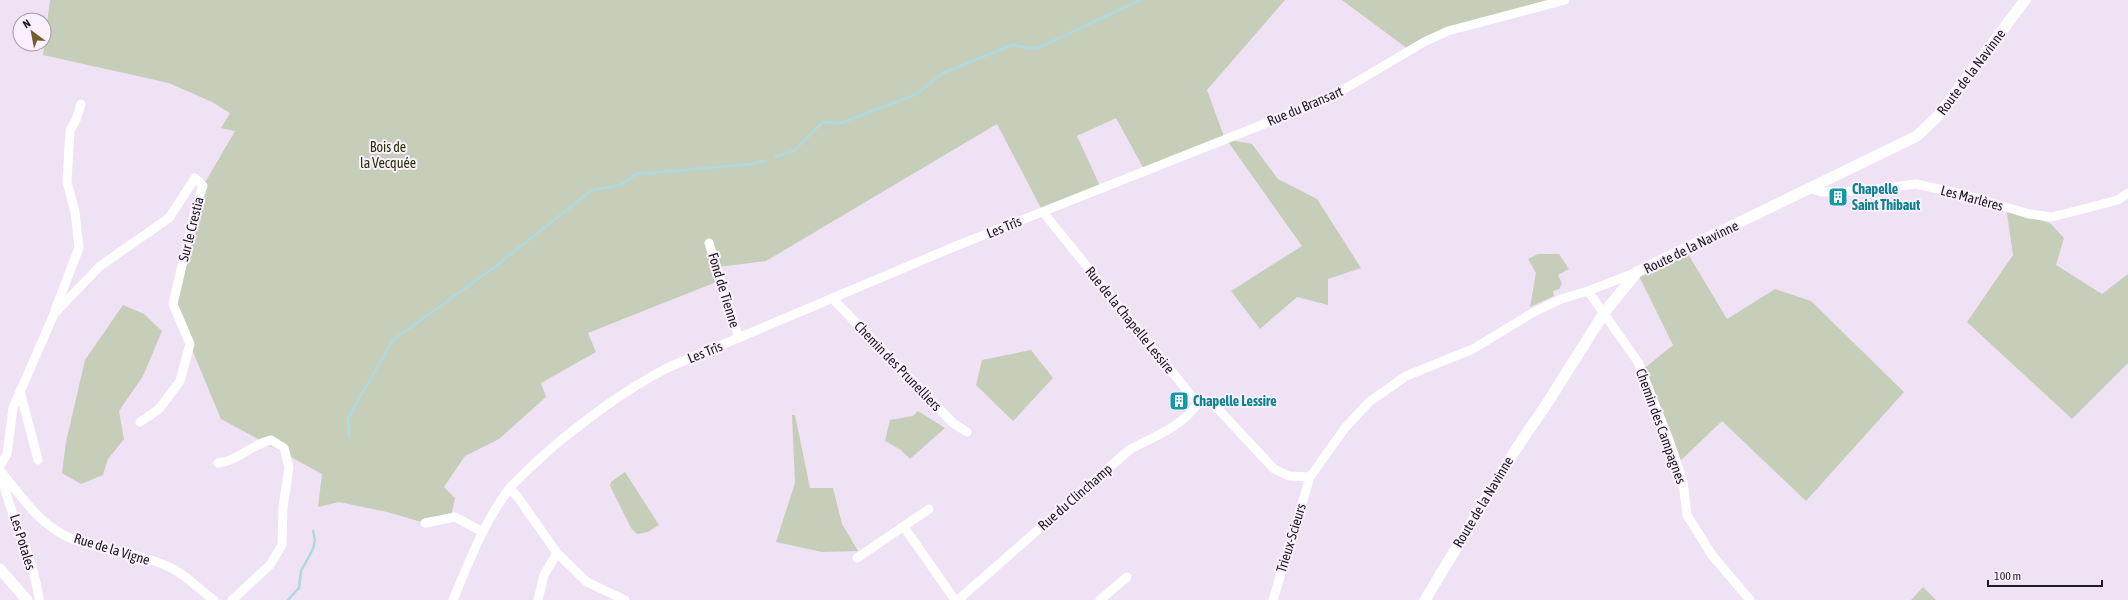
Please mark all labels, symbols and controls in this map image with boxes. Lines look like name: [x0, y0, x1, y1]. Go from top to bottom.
north arrow: [12, 12, 52, 52]
text: N: [21, 17, 33, 30]
street label: Route de la Navinne: [1934, 26, 2008, 118]
street label: Rue du Bransart: [1265, 83, 1345, 129]
park label: Bois de la Vecquée: [360, 139, 416, 171]
place label: Chapelle Saint Thibaut: [1852, 181, 1920, 213]
street label: Les Marlères: [1939, 182, 2005, 214]
building icon: Chapelle Saint Thibaut: [1827, 186, 1849, 208]
street label: Sur le Crestia: [175, 195, 207, 263]
street label: Les Trîs: [984, 213, 1024, 241]
street label: Route de la Navinne: [1641, 217, 1741, 277]
street label: Fond de Tienne: [705, 251, 743, 329]
street label: Rue de la Chapelle Lessire: [1082, 263, 1178, 377]
street label: Chemin des Prunelliers: [851, 318, 945, 414]
street label: Les Trîs: [685, 338, 725, 366]
street label: Chemin des Campagnes: [1633, 366, 1689, 486]
building icon: Chapelle Lessire: [1168, 390, 1190, 412]
place label: Chapelle Lessire: [1193, 393, 1277, 409]
street label: Route de la Navinne: [1450, 454, 1516, 550]
street label: Rue du Clinchamp: [1035, 460, 1115, 533]
street label: Trieux-Scieurs: [1273, 501, 1309, 574]
street label: Les Potales: [7, 512, 39, 572]
street label: Rue de la Vigne: [72, 530, 152, 568]
scale bar: [1988, 562, 2102, 588]
text: 100 m: [1994, 569, 2021, 583]

